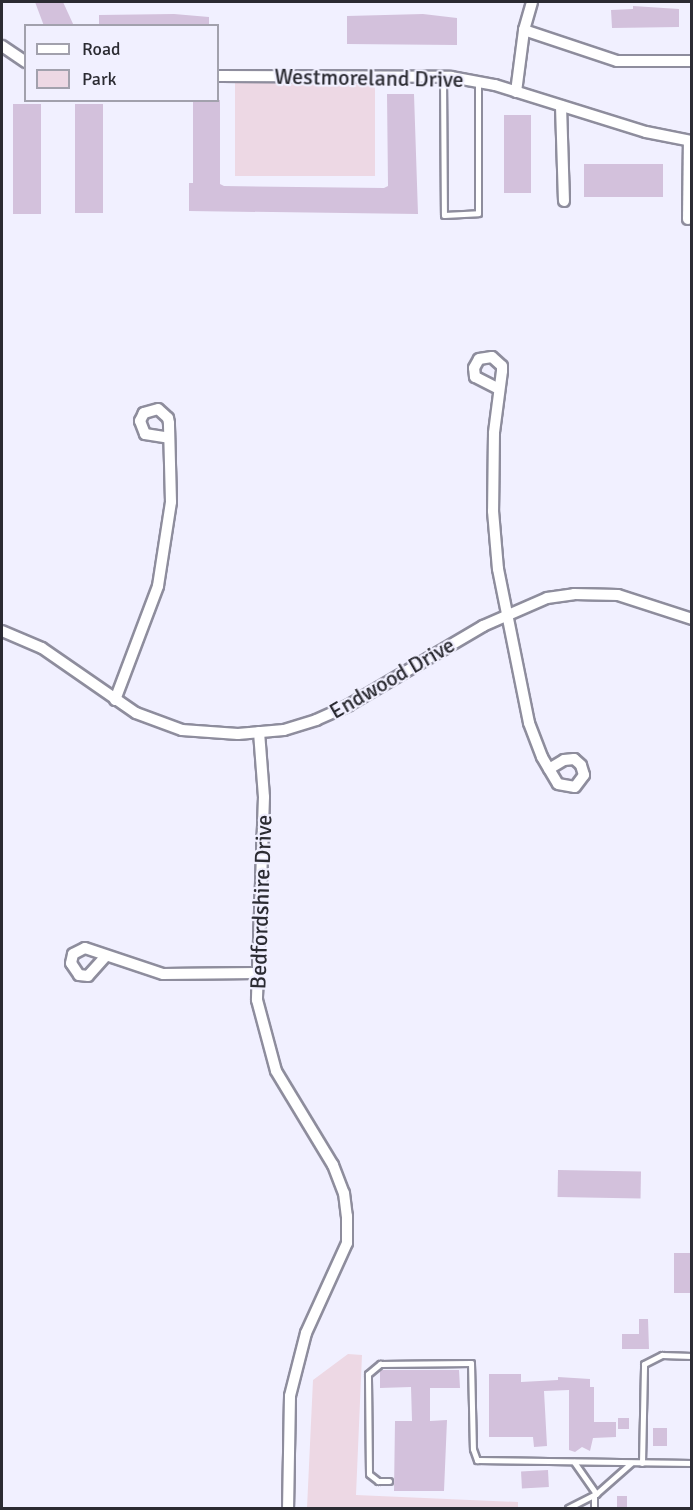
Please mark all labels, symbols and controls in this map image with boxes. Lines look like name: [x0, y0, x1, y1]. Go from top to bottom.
legend: [24, 24, 219, 102]
text: Road: [82, 38, 121, 60]
street label: Westmoreland Drive: [274, 63, 464, 93]
text: Park: [82, 68, 117, 90]
street label: Endwood Drive: [325, 631, 459, 725]
street label: Bedfordshire Drive: [245, 814, 277, 990]

